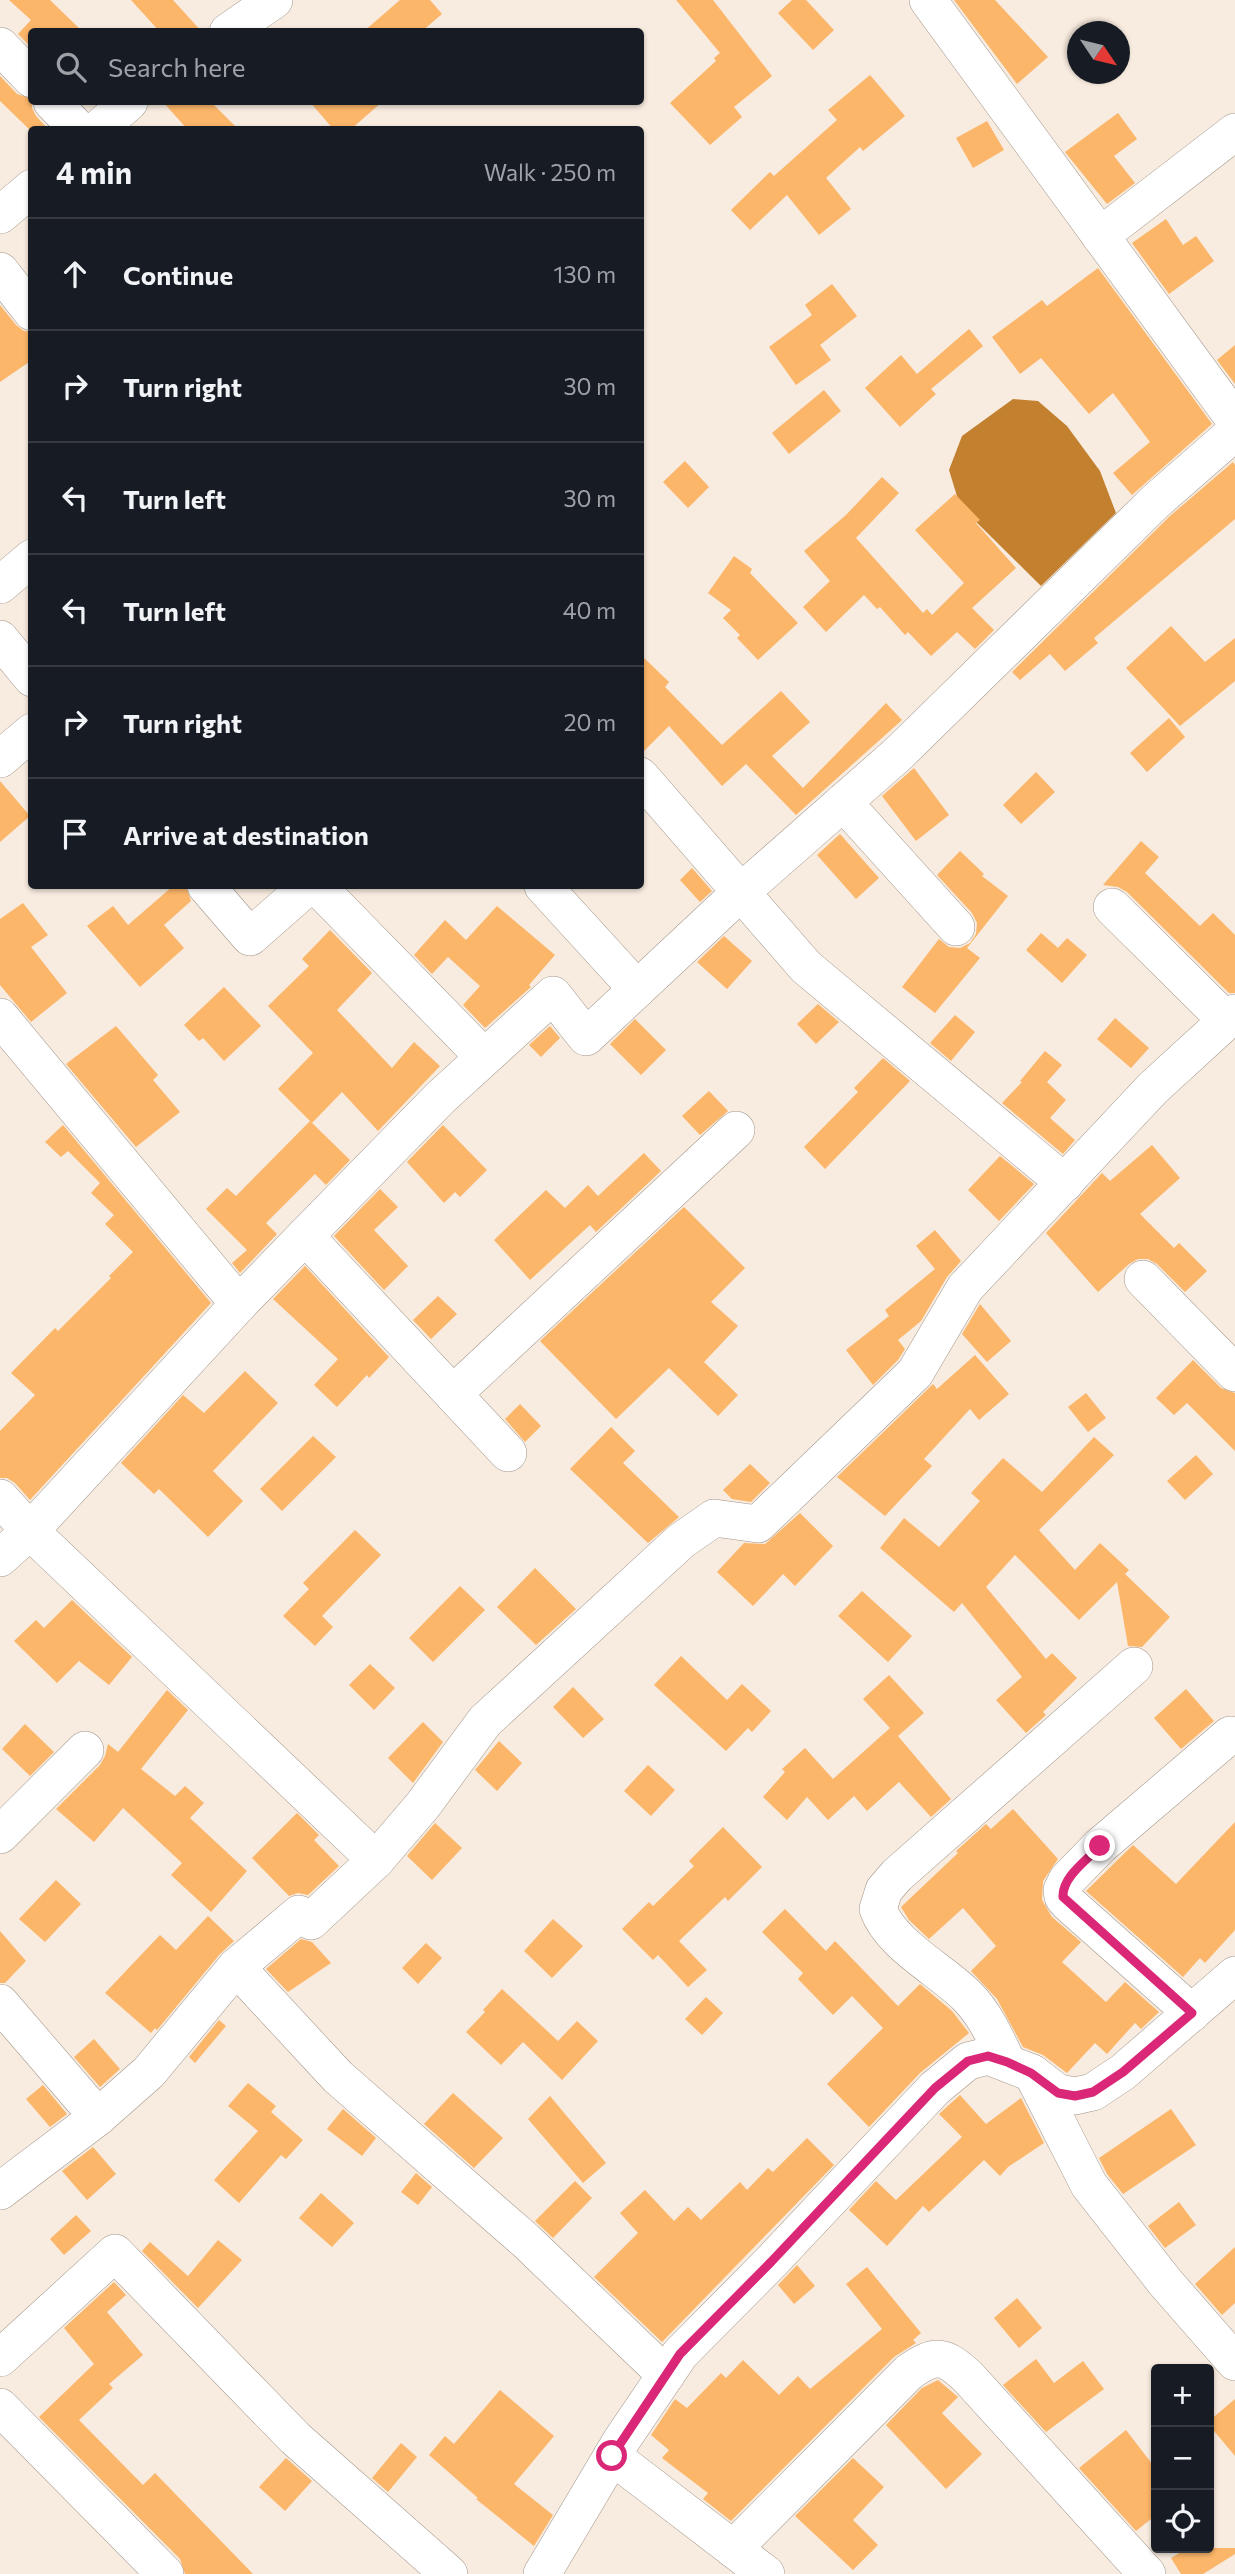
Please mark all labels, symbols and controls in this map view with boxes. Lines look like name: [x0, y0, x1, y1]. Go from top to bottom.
north arrow: [1067, 21, 1130, 84]
search box: [28, 28, 644, 105]
icon: search: [52, 48, 90, 86]
text: Search here: [108, 51, 246, 82]
text: 4 min: [56, 153, 132, 190]
text: Walk · 250 m: [484, 158, 616, 186]
icon: ahead: [56, 255, 94, 293]
text: Continue: [123, 259, 233, 290]
text: 130 m: [554, 260, 616, 288]
icon: right: [56, 367, 94, 405]
text: Turn right: [123, 371, 242, 402]
text: 30 m: [563, 372, 616, 400]
icon: left: [56, 479, 94, 517]
text: Turn left: [123, 483, 226, 514]
text: 30 m: [563, 484, 616, 512]
icon: left: [56, 591, 94, 629]
text: Turn left: [123, 595, 226, 626]
text: 40 m: [563, 596, 616, 624]
icon: right: [56, 703, 94, 741]
text: Turn right: [123, 707, 242, 738]
text: 20 m: [564, 708, 616, 736]
icon: arrive: [56, 815, 94, 853]
text: Arrive at destination: [123, 819, 369, 850]
route end: [1084, 1830, 1115, 1861]
map controls: [1151, 2364, 1214, 2553]
button: +: [1151, 2364, 1214, 2427]
button: −: [1151, 2427, 1214, 2490]
route start: [596, 2440, 627, 2471]
button: locate: [1151, 2490, 1214, 2553]

